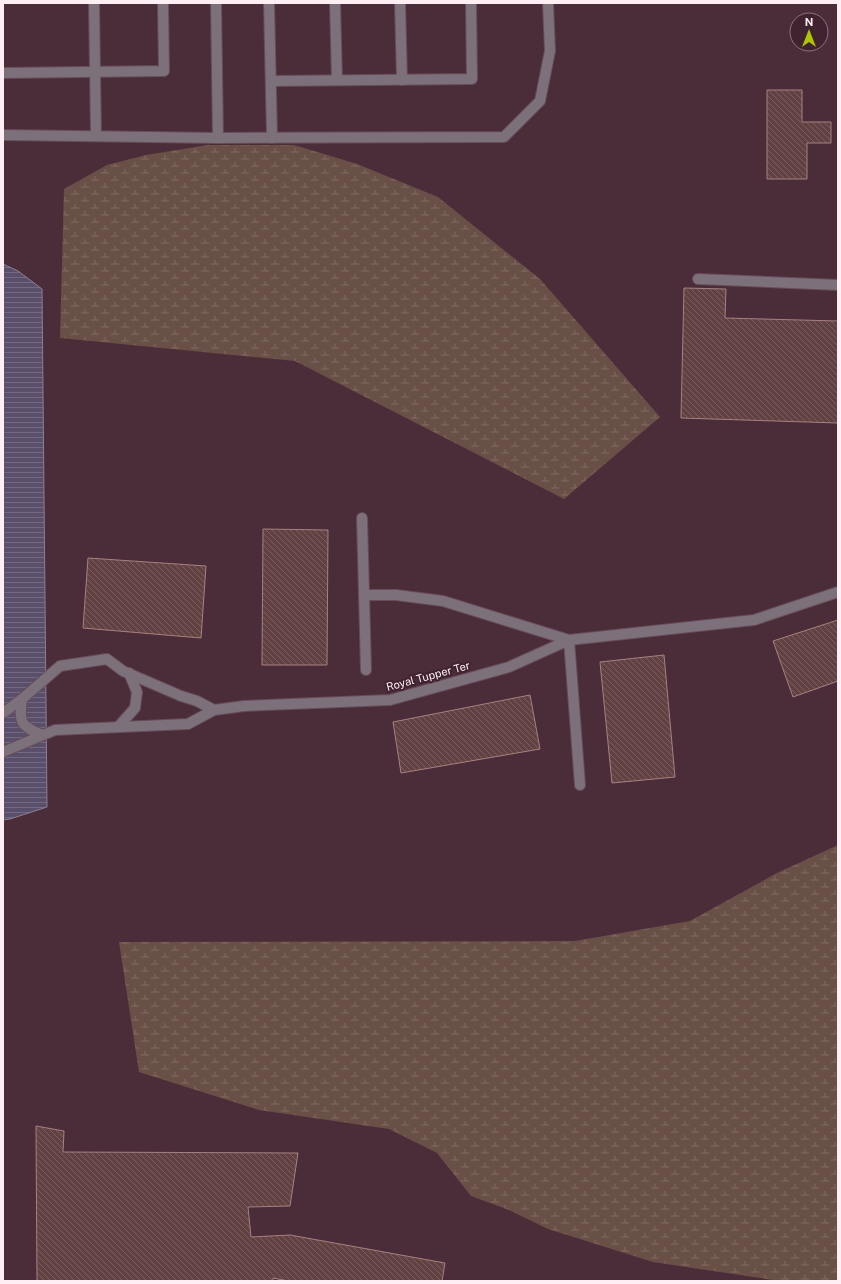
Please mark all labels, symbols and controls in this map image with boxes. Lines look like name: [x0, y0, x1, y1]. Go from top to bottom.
north arrow: [789, 12, 829, 52]
text: N: [805, 16, 813, 28]
street label: Royal Tupper Ter: [385, 659, 471, 693]

